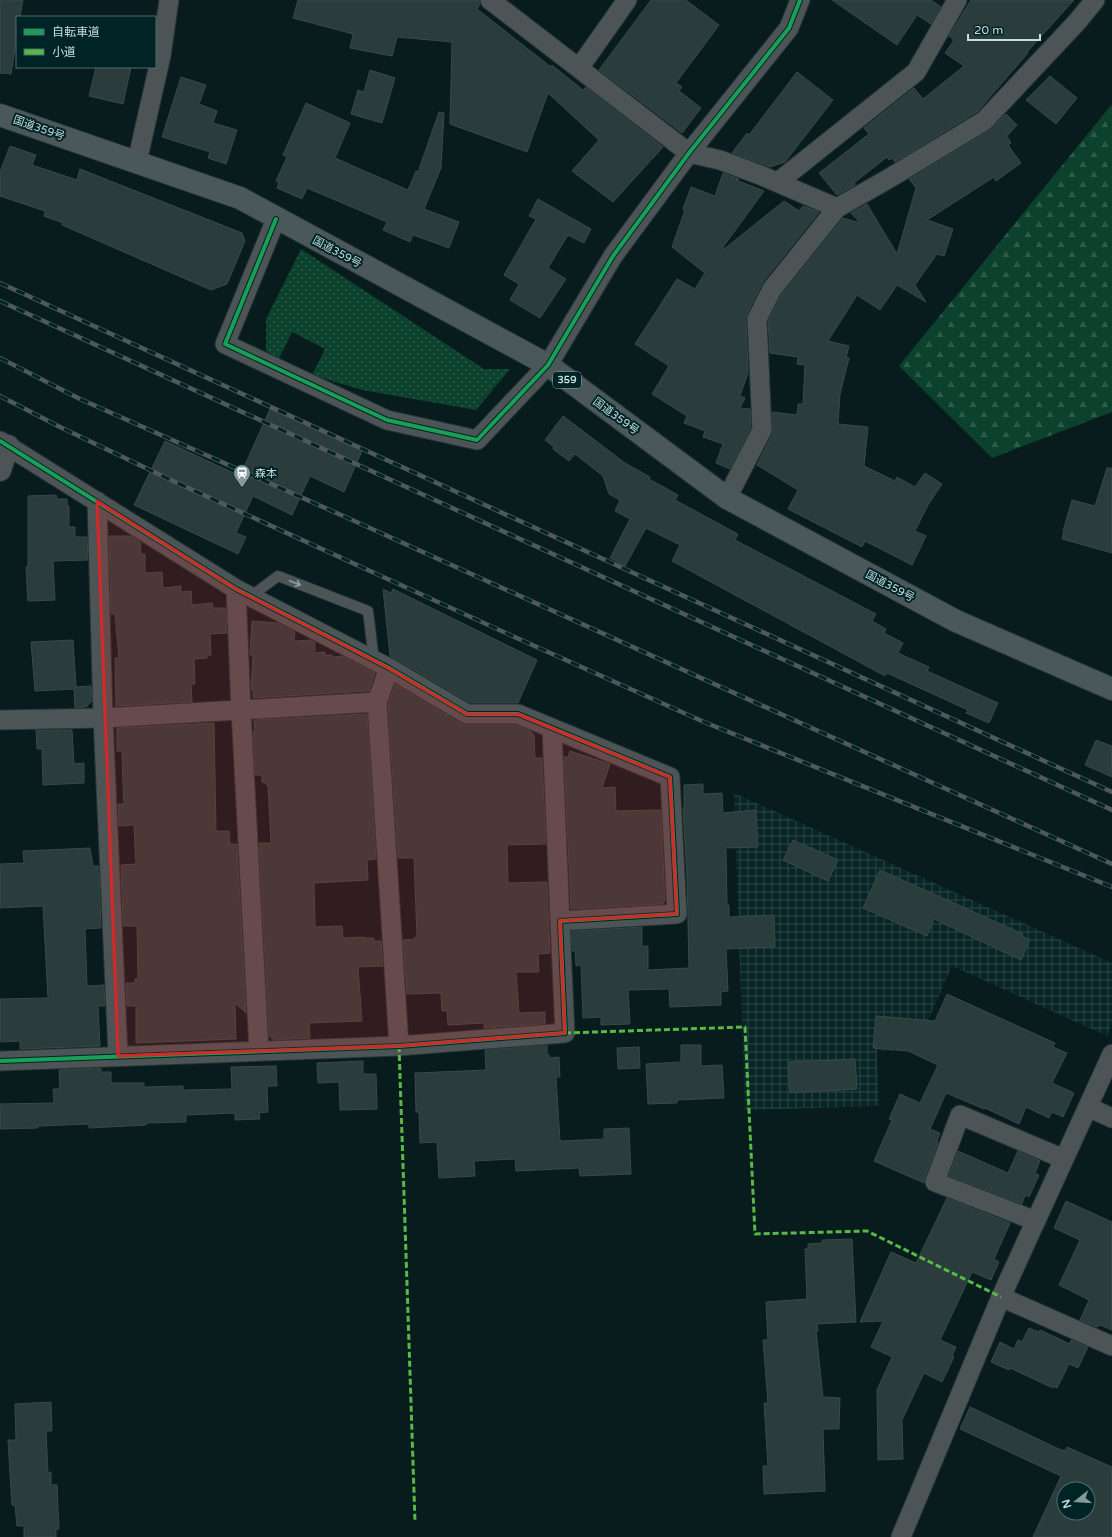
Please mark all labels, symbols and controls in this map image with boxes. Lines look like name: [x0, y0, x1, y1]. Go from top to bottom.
legend: [16, 16, 156, 68]
scale bar: [968, 16, 1040, 42]
text: 20 m: [974, 23, 1003, 37]
text: 自転車道: [52, 25, 100, 39]
text: 小道: [52, 45, 76, 59]
street label: 国道359号: [11, 113, 67, 143]
street label: 国道359号: [310, 234, 364, 270]
road number: 359: [553, 372, 581, 388]
street label: 国道359号: [590, 395, 642, 437]
station icon: 森本: [232, 463, 252, 488]
place label: 森本: [255, 467, 277, 480]
street label: 国道359号: [863, 568, 917, 604]
one-way arrow: [289, 579, 301, 587]
north arrow: [1056, 1481, 1096, 1521]
text: N: [1059, 1498, 1074, 1510]

